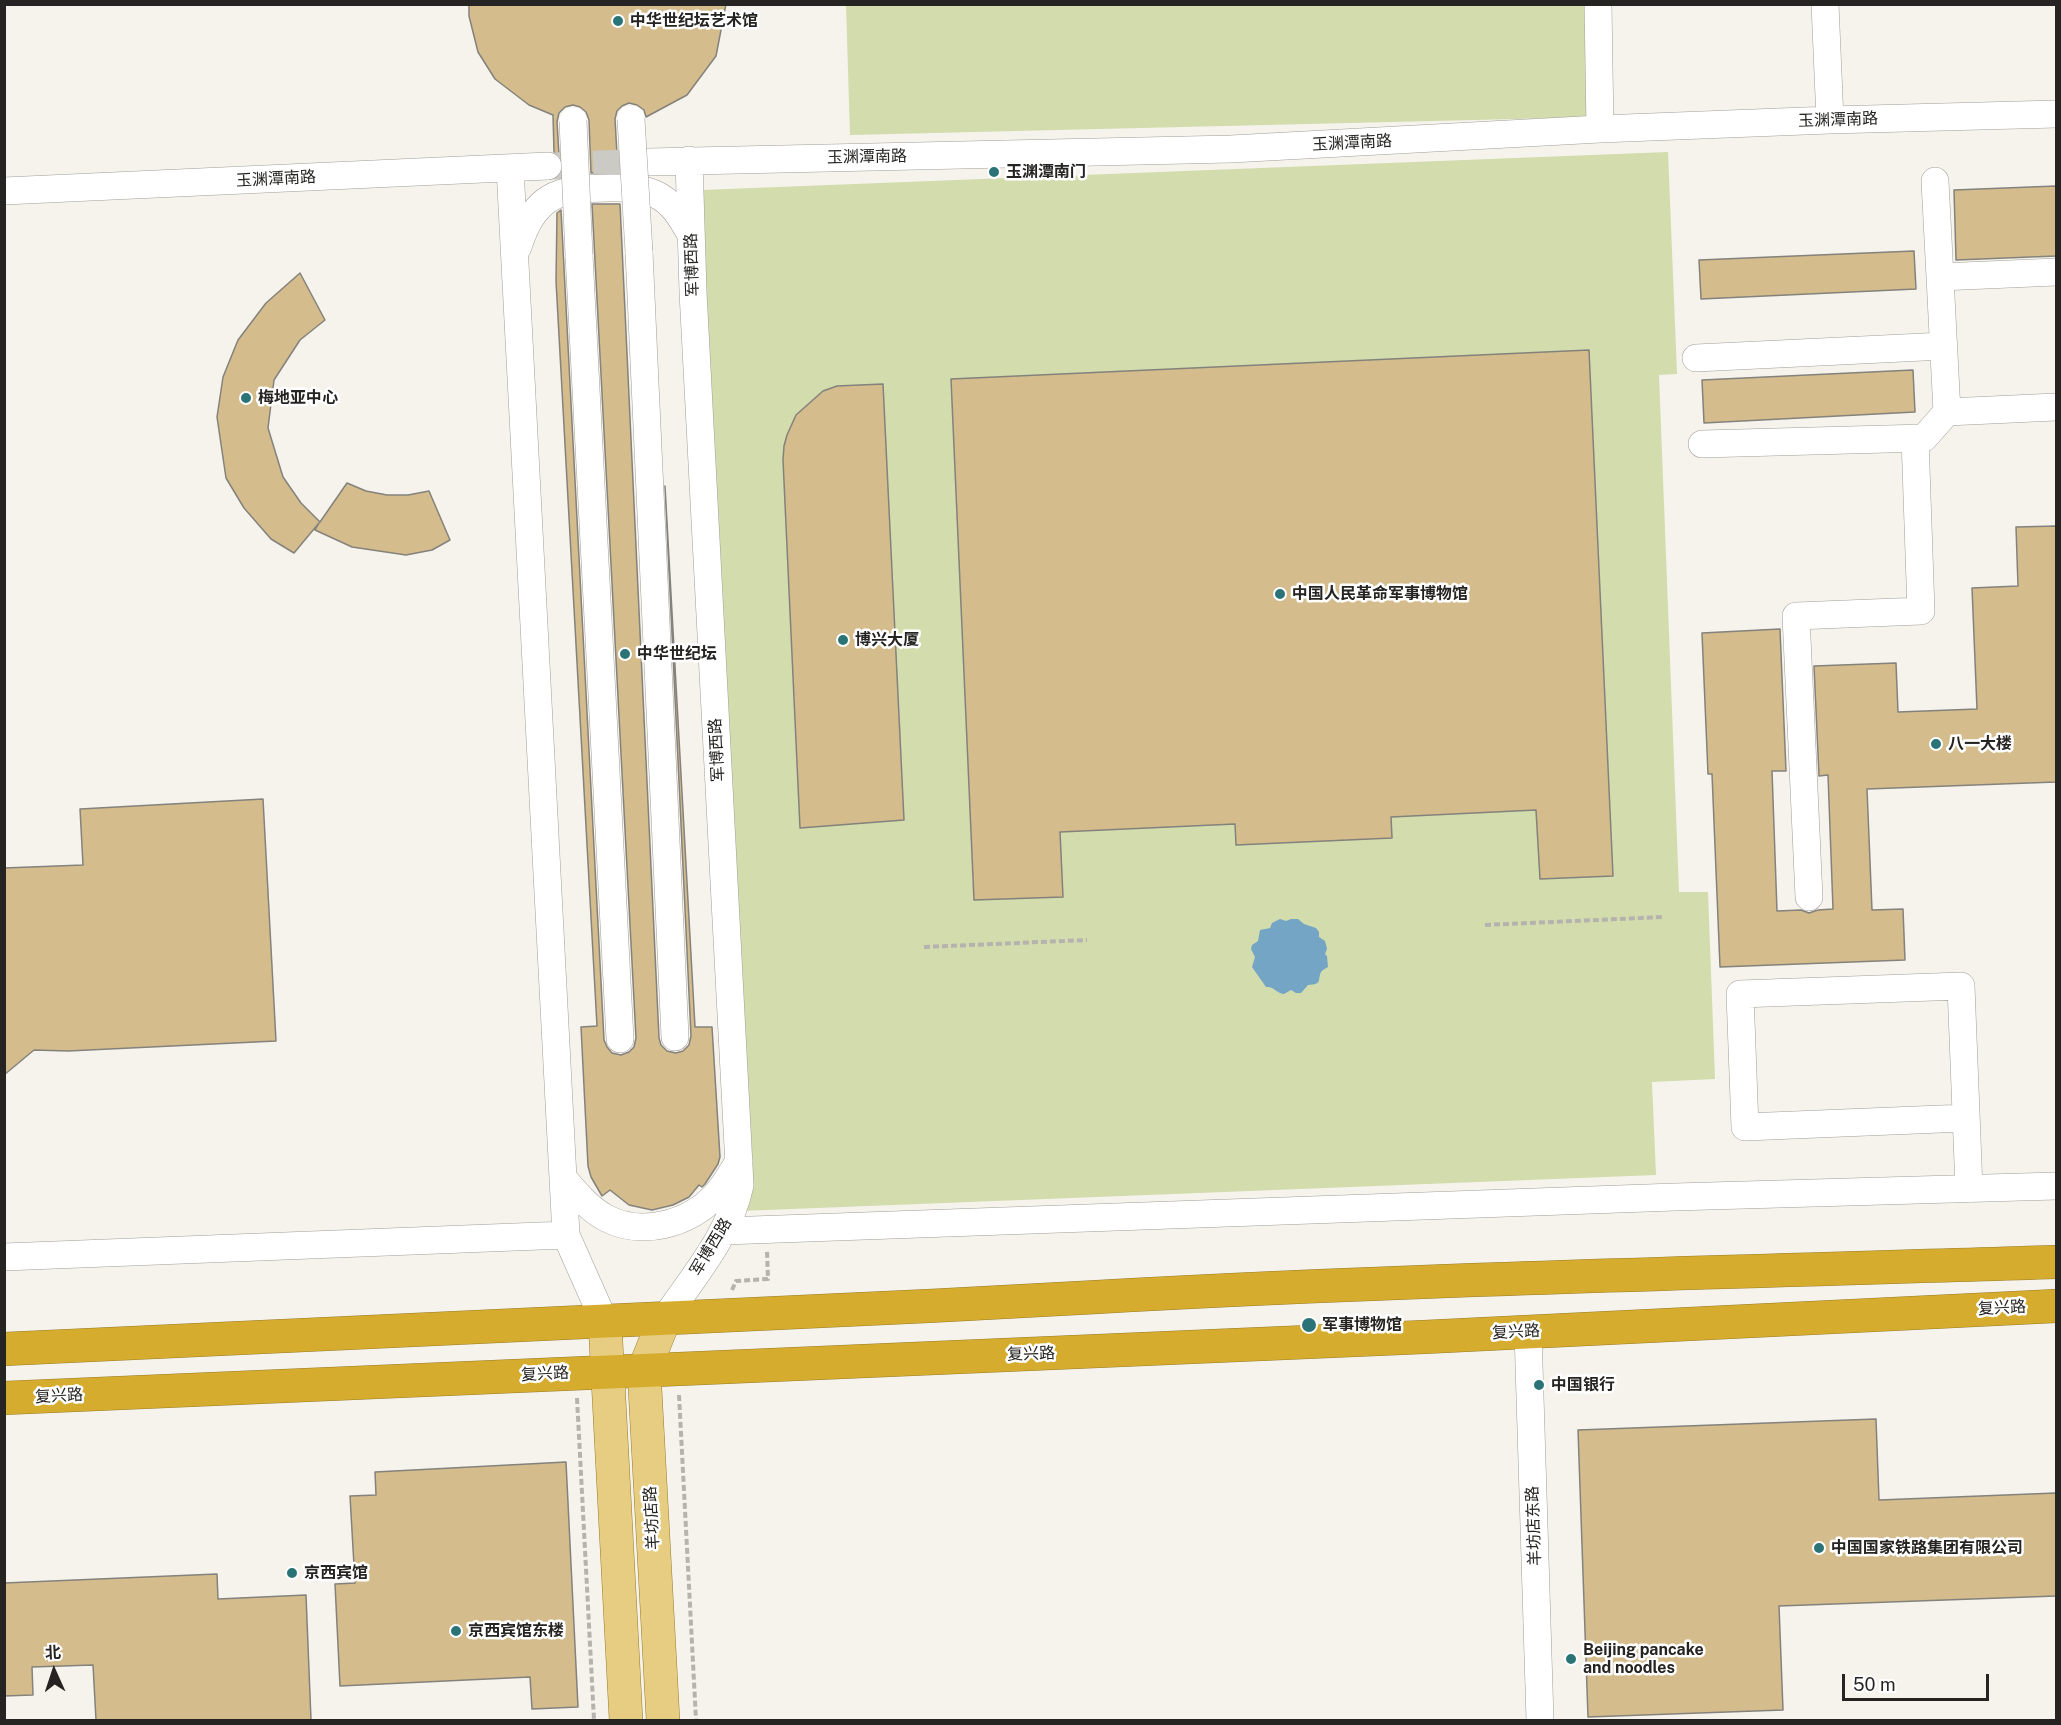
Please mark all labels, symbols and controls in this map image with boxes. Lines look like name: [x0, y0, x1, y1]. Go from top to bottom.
place label: 中华世纪坛艺术馆: [630, 11, 758, 31]
marker: 中华世纪坛艺术馆: [611, 14, 625, 28]
street label: 玉渊潭南路: [1798, 109, 1878, 131]
street label: 玉渊潭南路: [1312, 131, 1392, 155]
street label: 玉渊潭南路: [827, 147, 907, 167]
place label: 玉渊潭南门: [1006, 162, 1086, 182]
marker: 玉渊潭南门: [987, 165, 1001, 179]
street label: 玉渊潭南路: [236, 167, 316, 191]
street label: 军博西路: [681, 233, 703, 297]
place label: 梅地亚中心: [258, 388, 338, 408]
marker: 梅地亚中心: [239, 391, 253, 405]
place label: 中国人民革命军事博物馆: [1292, 584, 1468, 604]
marker: 中国人民革命军事博物馆: [1273, 587, 1287, 601]
place label: 博兴大厦: [855, 630, 919, 650]
marker: 博兴大厦: [836, 633, 850, 647]
place label: 中华世纪坛: [637, 644, 717, 664]
marker: 中华世纪坛: [618, 647, 632, 661]
street label: 军博西路: [706, 718, 728, 782]
place label: 八一大楼: [1948, 734, 2012, 754]
marker: 八一大楼: [1929, 737, 1943, 751]
street label: 军博西路: [686, 1215, 736, 1279]
street label: 复兴路: [1978, 1297, 2026, 1319]
place label: 军事博物馆: [1322, 1315, 1402, 1335]
marker: 军事博物馆: [1300, 1316, 1318, 1334]
street label: 复兴路: [1492, 1321, 1540, 1343]
street label: 复兴路: [1007, 1344, 1055, 1364]
street label: 复兴路: [521, 1363, 569, 1385]
place label: 中国银行: [1551, 1375, 1615, 1395]
marker: 中国银行: [1532, 1378, 1546, 1392]
street label: 复兴路: [35, 1385, 83, 1407]
street label: 羊坊店路: [641, 1486, 663, 1550]
street label: 羊坊店东路: [1523, 1486, 1545, 1566]
place label: 中国国家铁路集团有限公司: [1831, 1538, 2023, 1558]
marker: 中国国家铁路集团有限公司: [1812, 1541, 1826, 1555]
place label: 京西宾馆: [304, 1563, 368, 1583]
marker: 京西宾馆: [285, 1566, 299, 1580]
place label: 京西宾馆东楼: [468, 1621, 564, 1641]
marker: 京西宾馆东楼: [449, 1624, 463, 1638]
place label: Beijing pancake and noodles: [1583, 1640, 1704, 1678]
north arrow: [24, 1641, 84, 1701]
text: 北: [45, 1643, 62, 1662]
marker: Beijing pancake and noodles: [1564, 1652, 1578, 1666]
scale bar: [1845, 1662, 1992, 1700]
text: 50 m: [1853, 1674, 1896, 1695]

